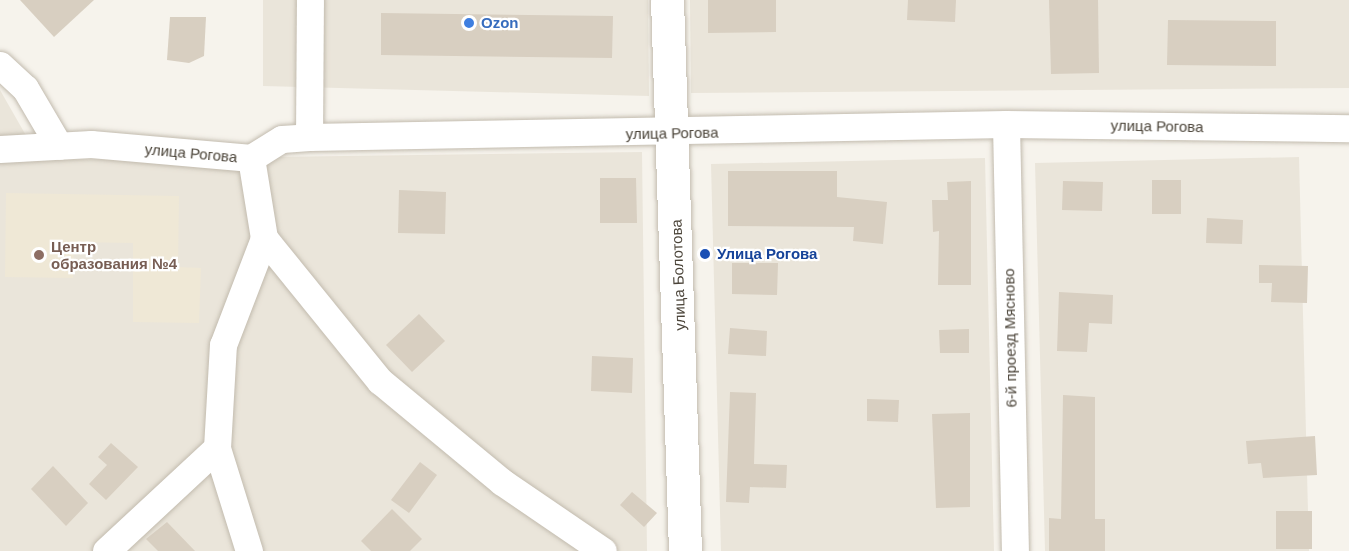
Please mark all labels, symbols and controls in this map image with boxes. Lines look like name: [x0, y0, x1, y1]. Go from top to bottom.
place label: Ozon: [481, 14, 518, 32]
marker: Ozon: [462, 16, 476, 30]
street label: улица Рогова: [1110, 116, 1204, 136]
street label: улица Рогова: [625, 123, 719, 143]
street label: улица Рогова: [144, 140, 238, 166]
street label: улица Болотова: [667, 219, 689, 331]
place label: Центр образования №4: [51, 237, 177, 272]
place label: Улица Рогова: [717, 245, 817, 263]
marker: Улица Рогова: [698, 247, 712, 261]
marker: Центр образования №4: [32, 248, 46, 262]
street label: 6-й проезд Мясново: [1000, 268, 1020, 408]

